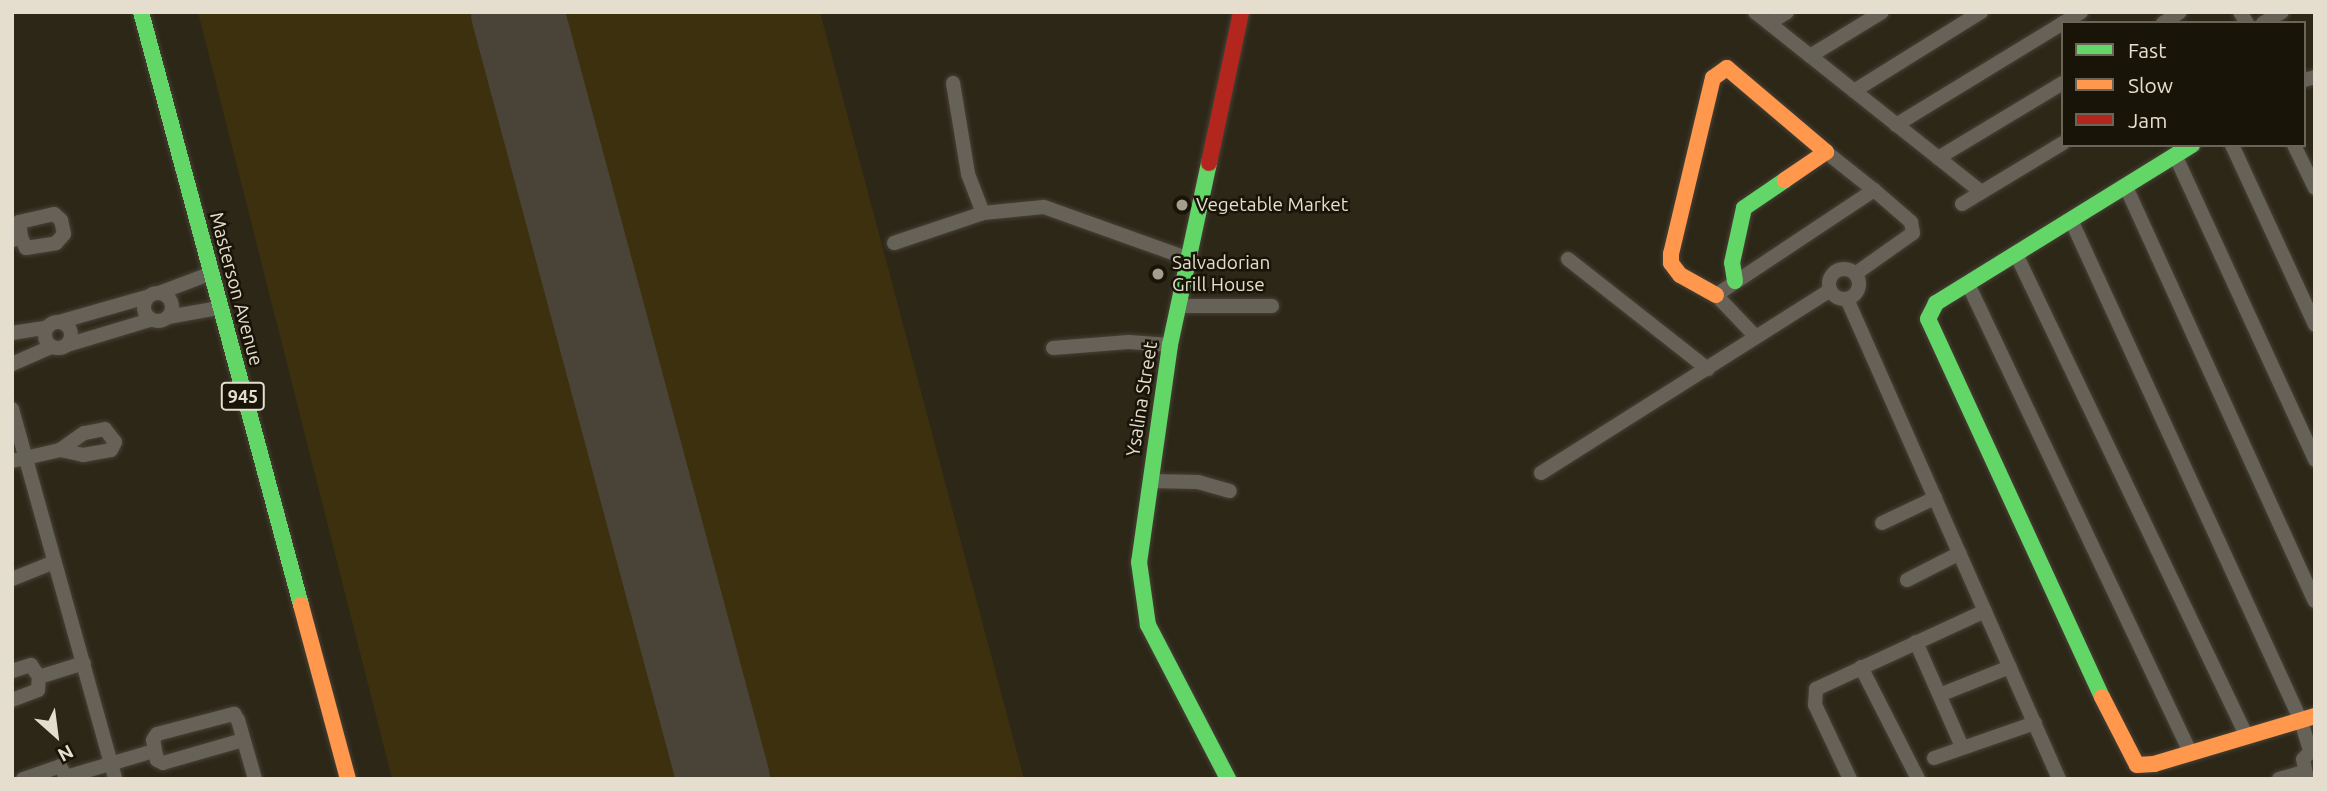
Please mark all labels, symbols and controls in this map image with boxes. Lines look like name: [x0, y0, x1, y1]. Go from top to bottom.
legend: [2061, 21, 2306, 147]
text: Fast: [2128, 38, 2166, 62]
text: Slow: [2128, 73, 2173, 97]
text: Jam: [2128, 108, 2167, 132]
place label: Vegetable Market: [1196, 194, 1348, 216]
marker: Vegetable Market: [1174, 197, 1190, 213]
street label: Masterson Avenue: [205, 210, 267, 368]
place label: Salvadorian Grill House: [1172, 252, 1270, 296]
marker: Salvadorian Grill House: [1150, 266, 1166, 282]
street label: Ysalina Street: [1122, 340, 1162, 458]
road number: 945: [220, 382, 266, 410]
north arrow: [21, 700, 91, 770]
text: N: [54, 740, 77, 767]

